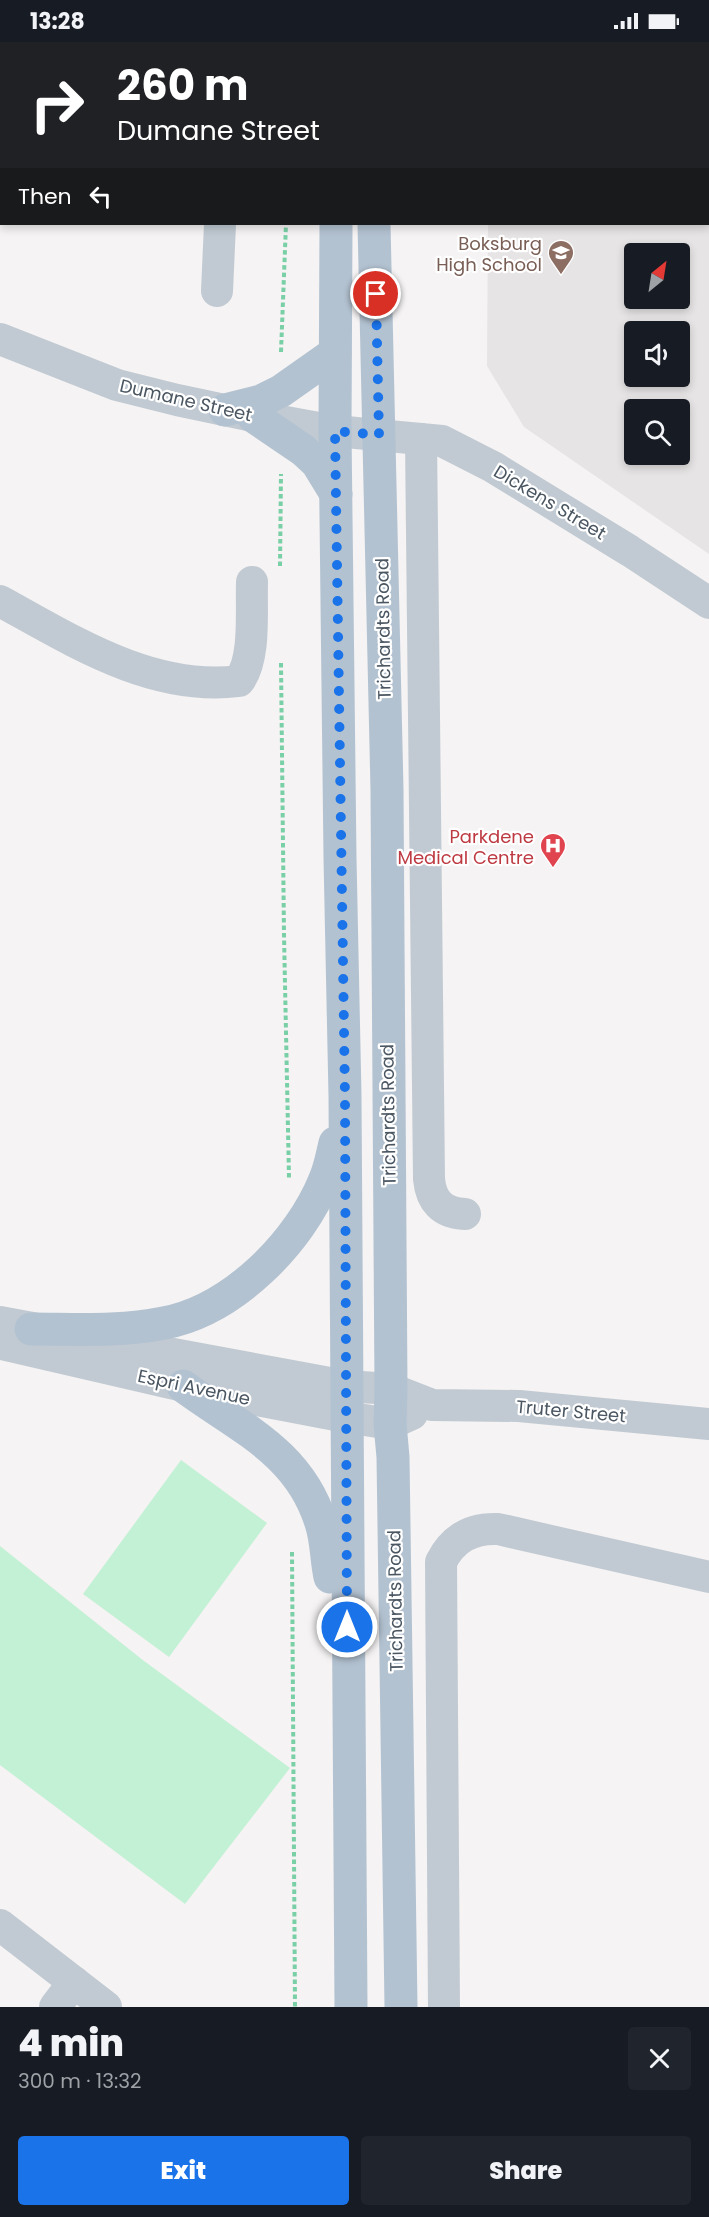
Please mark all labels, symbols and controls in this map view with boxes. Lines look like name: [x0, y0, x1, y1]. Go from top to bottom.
text: 13:28: [30, 6, 85, 37]
text: 260 m: [117, 56, 249, 115]
icon: right: [18, 66, 96, 144]
text: Dumane Street: [117, 112, 320, 149]
icon: left: [84, 180, 117, 213]
text: Then: [18, 181, 72, 212]
place label: Boksburg High School: [436, 231, 542, 277]
school or university icon: Boksburg High School: [546, 238, 576, 276]
north arrow: [624, 243, 690, 309]
map controls: [624, 243, 690, 465]
pin: [350, 268, 401, 319]
icon: arrive: [359, 277, 392, 310]
button: sound: [624, 321, 690, 387]
street label: Dumane Street: [117, 373, 255, 427]
button: search: [624, 399, 690, 465]
street label: Dickens Street: [489, 459, 611, 545]
street label: Trichardts Road: [369, 558, 397, 700]
place label: Parkdene Medical Centre: [397, 824, 534, 870]
hospital icon: Parkdene Medical Centre: [538, 831, 568, 869]
street label: Trichardts Road: [374, 1044, 402, 1186]
street label: Espri Avenue: [135, 1363, 253, 1411]
street label: Truter Street: [515, 1394, 627, 1428]
street label: Trichardts Road: [381, 1530, 409, 1672]
position arrow: [315, 1595, 379, 1659]
text: 4 min: [18, 2018, 124, 2069]
button: close: [628, 2027, 691, 2090]
text: 300 m · 13:32: [18, 2067, 141, 2095]
button: Exit: [18, 2136, 349, 2205]
button: Share: [361, 2136, 691, 2205]

